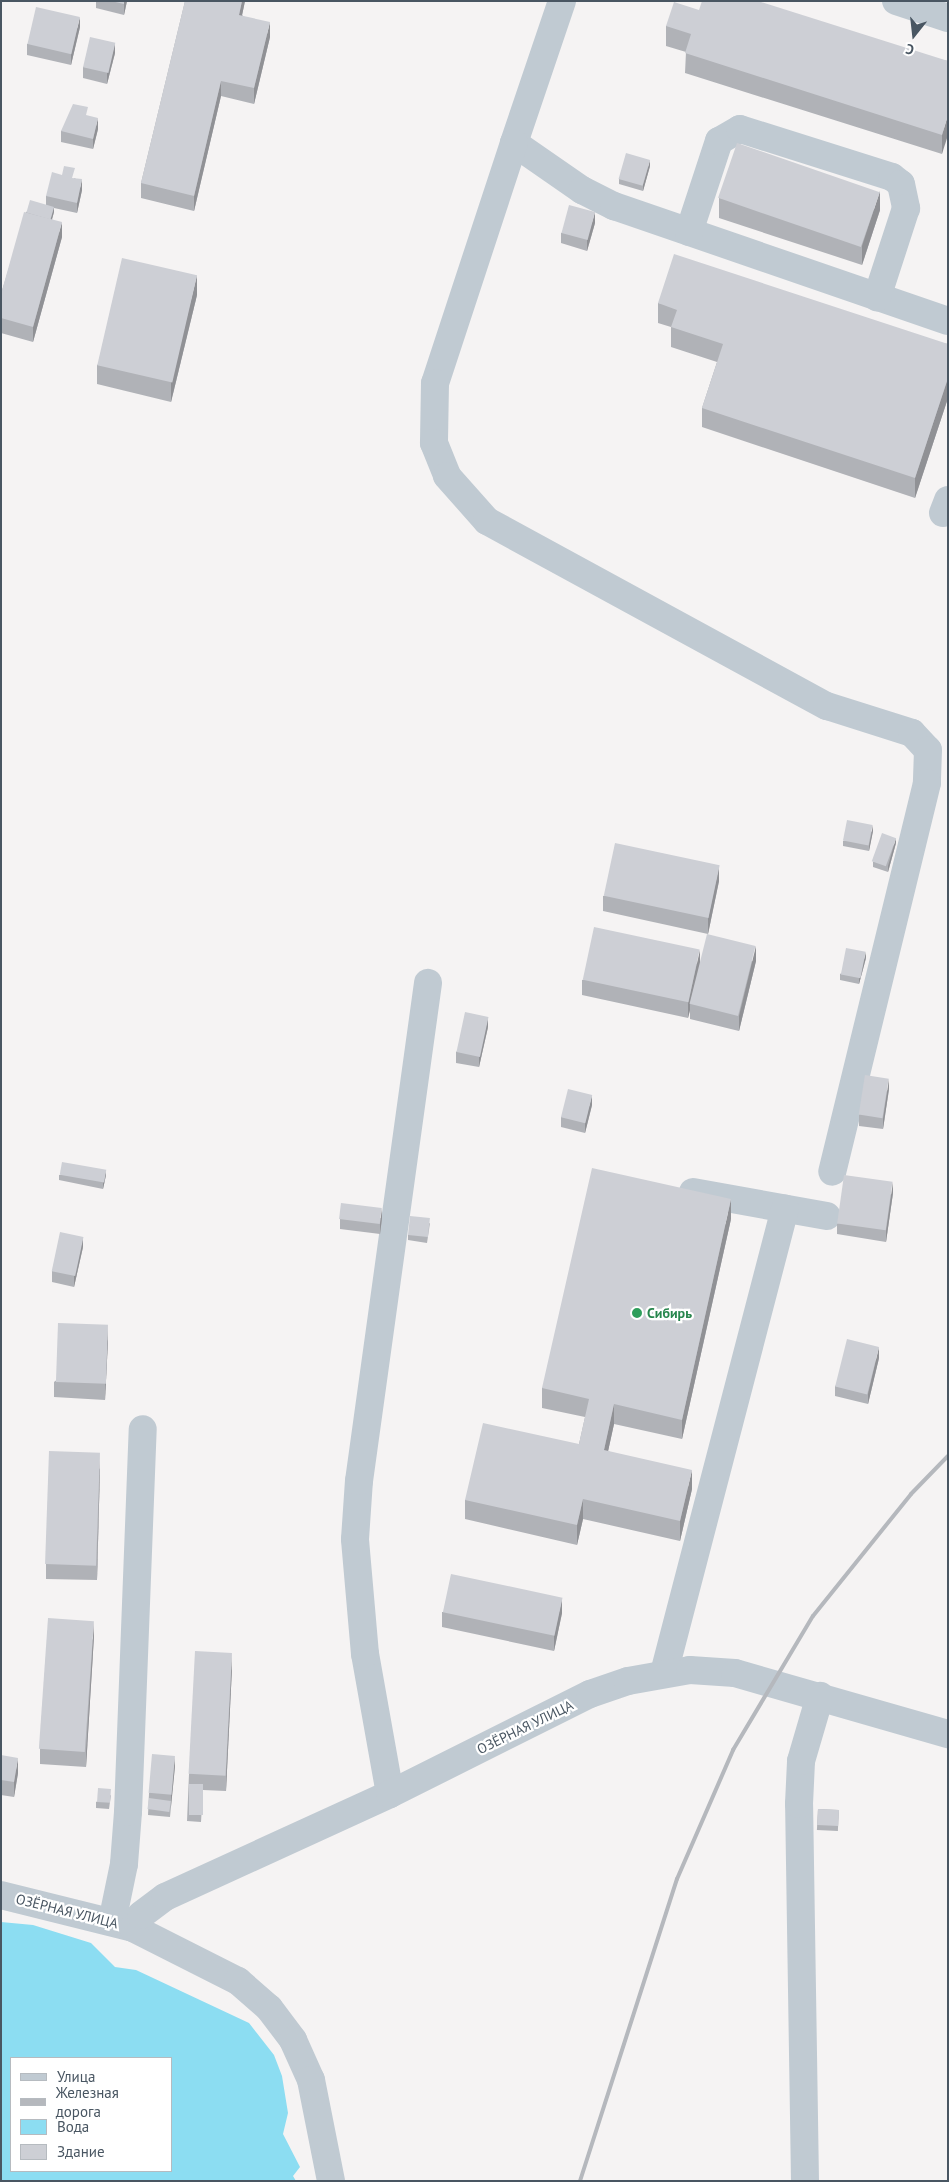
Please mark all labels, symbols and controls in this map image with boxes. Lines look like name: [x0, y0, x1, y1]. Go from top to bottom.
north arrow: [889, 10, 939, 60]
text: С: [904, 40, 916, 59]
place label: Сибирь: [647, 1305, 692, 1321]
marker: Сибирь: [631, 1307, 643, 1319]
street label: ОЗЁРНАЯ УЛИЦА: [474, 1696, 576, 1758]
street label: ОЗЁРНАЯ УЛИЦА: [14, 1890, 120, 1932]
legend: [10, 2057, 172, 2172]
text: Улица: [57, 2067, 95, 2086]
text: Железная дорога: [56, 2083, 119, 2121]
text: Вода: [57, 2117, 89, 2136]
text: Здание: [57, 2142, 105, 2161]

